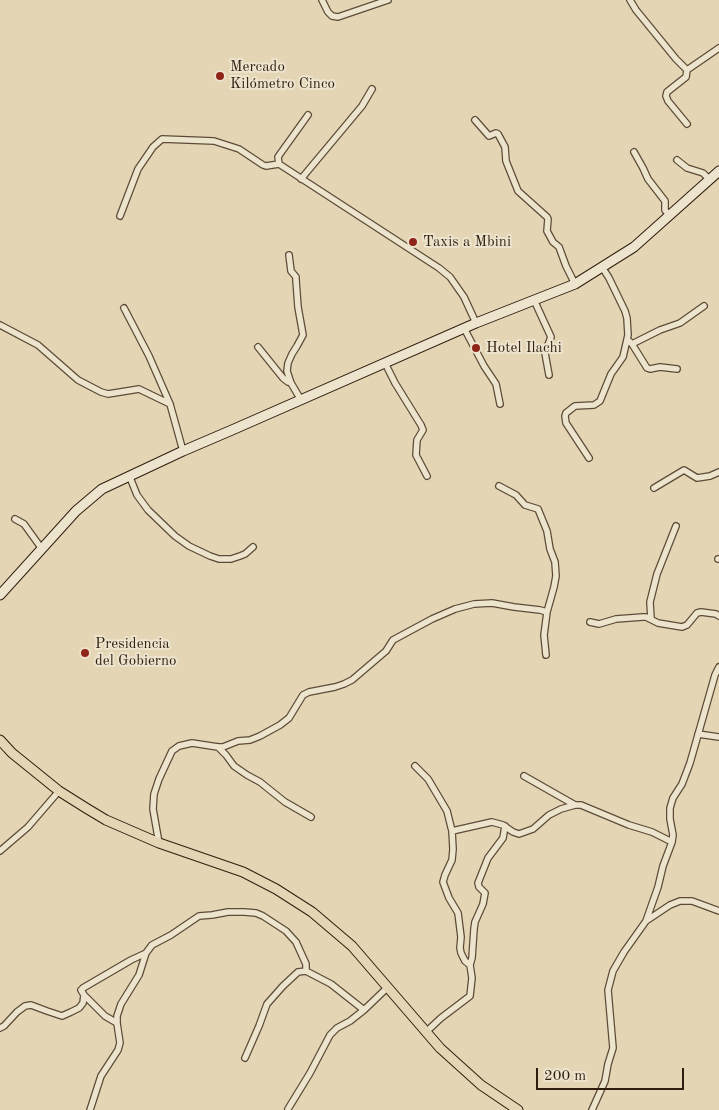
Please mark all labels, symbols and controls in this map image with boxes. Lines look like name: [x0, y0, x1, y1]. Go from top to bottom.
place label: Mercado Kilómetro Cinco: [230, 58, 335, 93]
marker: Mercado Kilómetro Cinco: [214, 70, 226, 82]
place label: Taxis a Mbini: [423, 233, 511, 251]
marker: Taxis a Mbini: [407, 236, 419, 248]
place label: Hotel Ilachi: [486, 339, 562, 357]
marker: Hotel Ilachi: [470, 342, 482, 354]
place label: Presidencia del Gobierno: [95, 635, 177, 670]
marker: Presidencia del Gobierno: [79, 647, 91, 659]
scale bar: [539, 1058, 686, 1090]
text: 200 m: [544, 1069, 586, 1084]

